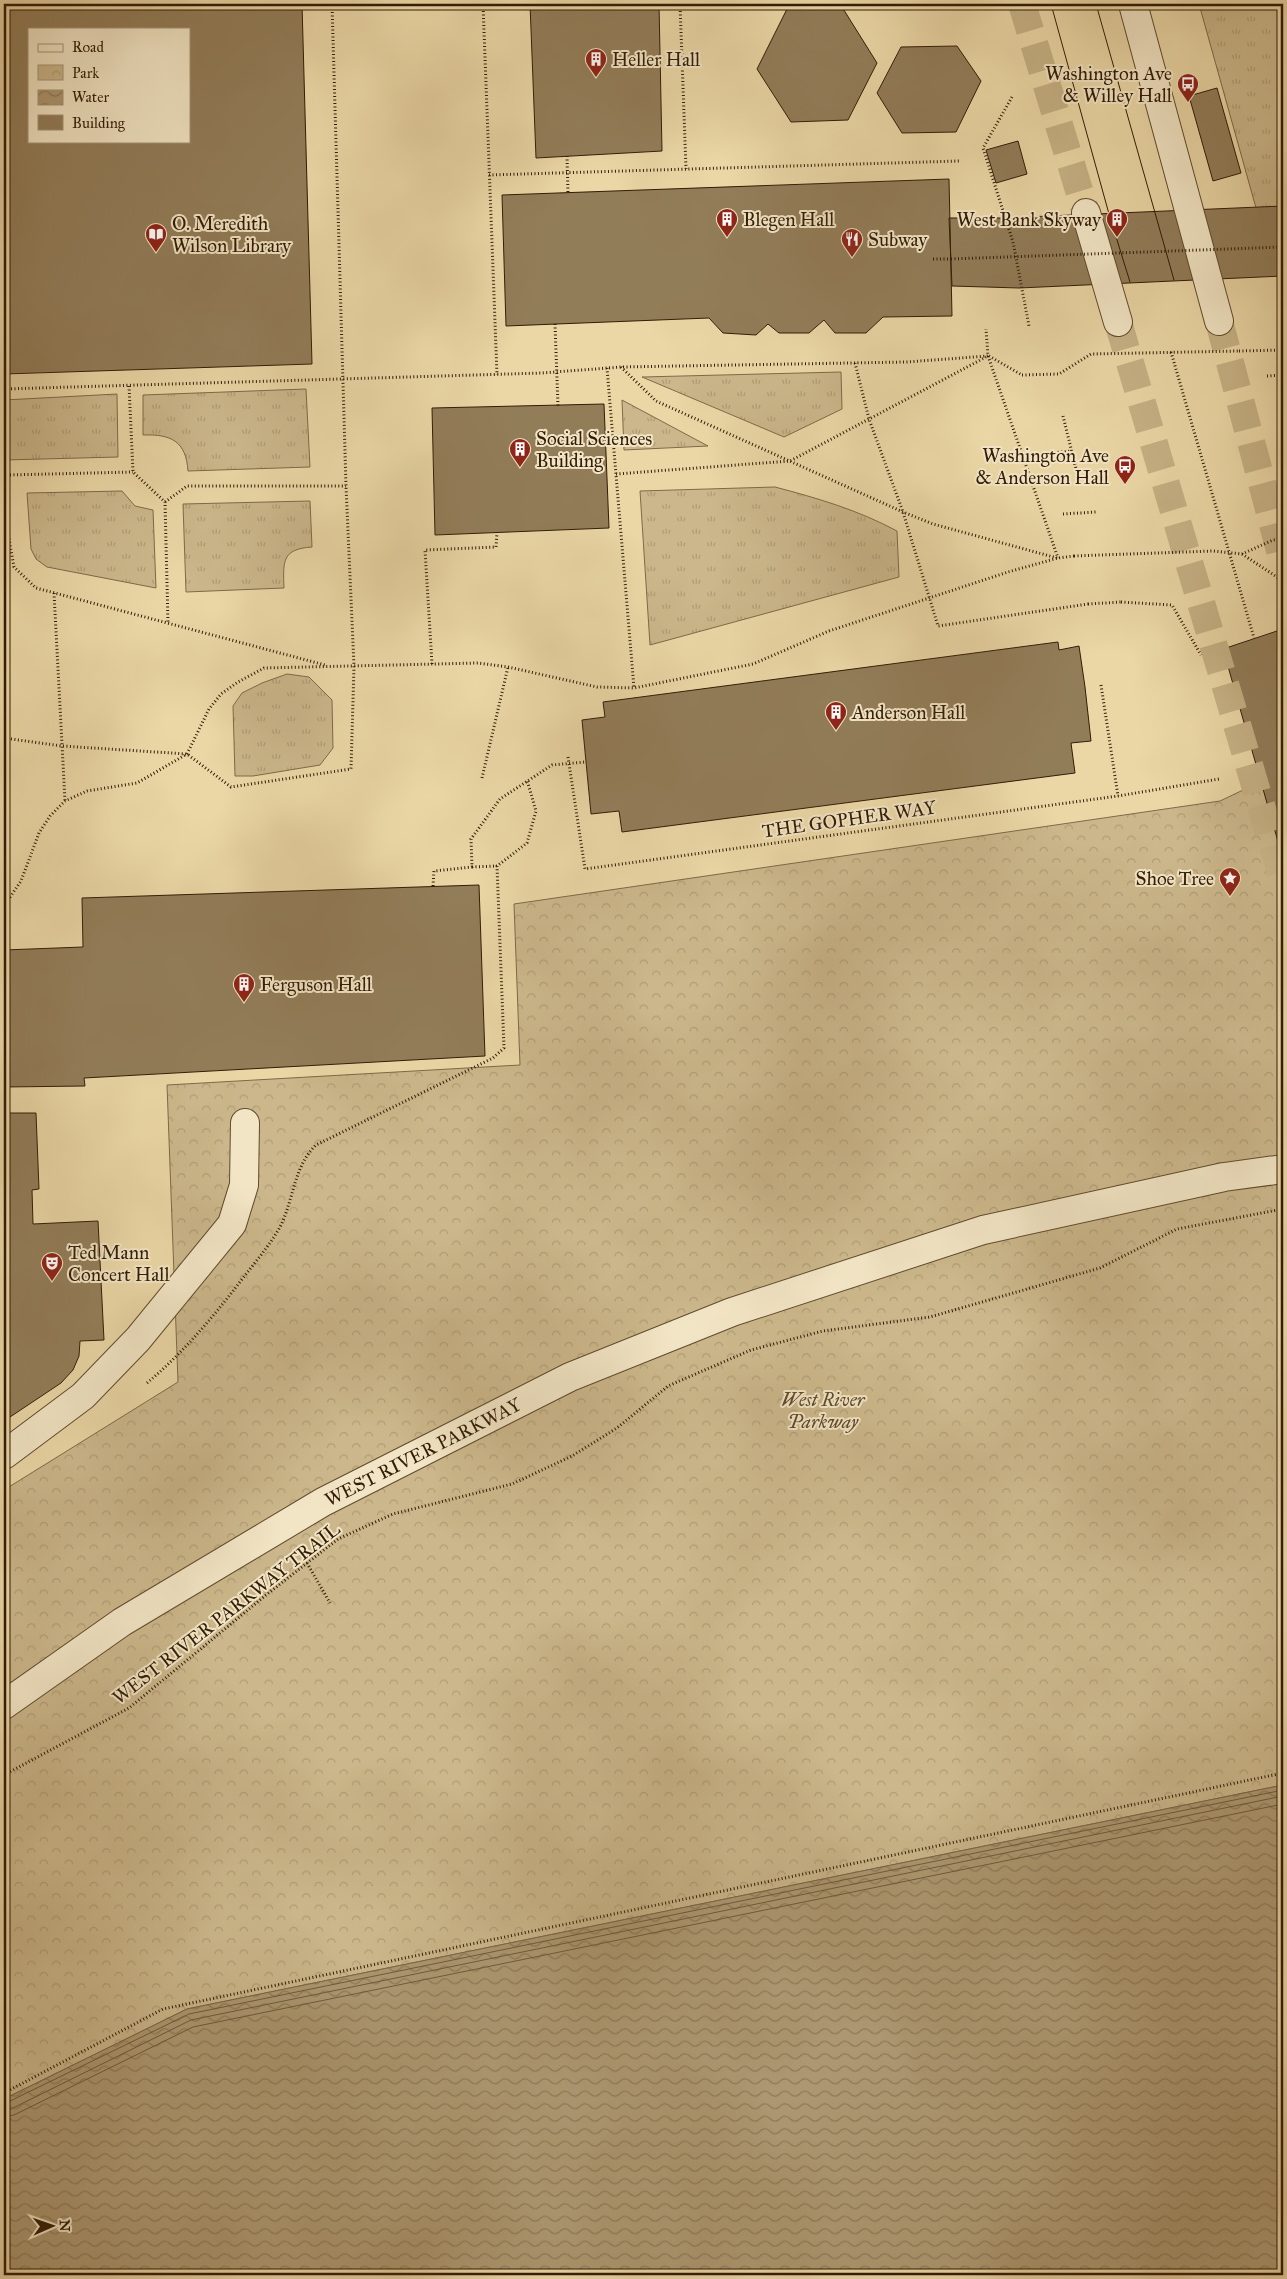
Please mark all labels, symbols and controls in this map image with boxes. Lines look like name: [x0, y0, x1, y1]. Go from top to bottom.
legend: [28, 28, 190, 142]
text: Road: [72, 38, 104, 56]
building icon: Heller Hall: [584, 47, 608, 78]
place label: Heller Hall: [612, 48, 701, 71]
place label: Washington Ave & Willey Hall: [1045, 62, 1173, 107]
text: Park: [72, 64, 99, 82]
bus stop icon: Washington Ave & Willey Hall: [1176, 72, 1200, 103]
text: Water: [72, 88, 109, 106]
text: Building: [72, 114, 126, 132]
building icon: Blegen Hall: [715, 207, 739, 238]
building icon: West Bank Skyway: [1105, 207, 1129, 238]
place label: Blegen Hall: [743, 208, 835, 232]
place label: West Bank Skyway: [957, 208, 1102, 231]
place label: O. Meredith Wilson Library: [172, 212, 292, 257]
library icon: O. Meredith Wilson Library: [144, 222, 168, 253]
restaurant icon: Subway: [840, 227, 864, 258]
place label: Subway: [868, 228, 928, 251]
place label: Social Sciences Building: [536, 427, 652, 473]
building icon: Social Sciences Building: [508, 437, 532, 468]
place label: Washington Ave & Anderson Hall: [975, 444, 1110, 489]
bus stop icon: Washington Ave & Anderson Hall: [1113, 454, 1137, 485]
building icon: Anderson Hall: [824, 700, 848, 731]
place label: Anderson Hall: [851, 701, 966, 724]
street label: THE GOPHER WAY: [761, 795, 938, 843]
place icon: Shoe Tree: [1218, 866, 1242, 897]
place label: Shoe Tree: [1135, 867, 1214, 890]
building icon: Ferguson Hall: [232, 972, 256, 1003]
place label: Ferguson Hall: [260, 973, 373, 997]
place label: Ted Mann Concert Hall: [68, 1241, 170, 1286]
theatre icon: Ted Mann Concert Hall: [40, 1251, 64, 1282]
park label: West River Parkway: [781, 1388, 866, 1433]
street label: WEST RIVER PARKWAY: [321, 1392, 525, 1511]
street label: WEST RIVER PARKWAY TRAIL: [108, 1517, 344, 1709]
north arrow: [28, 2202, 78, 2252]
text: N: [56, 2219, 73, 2232]

